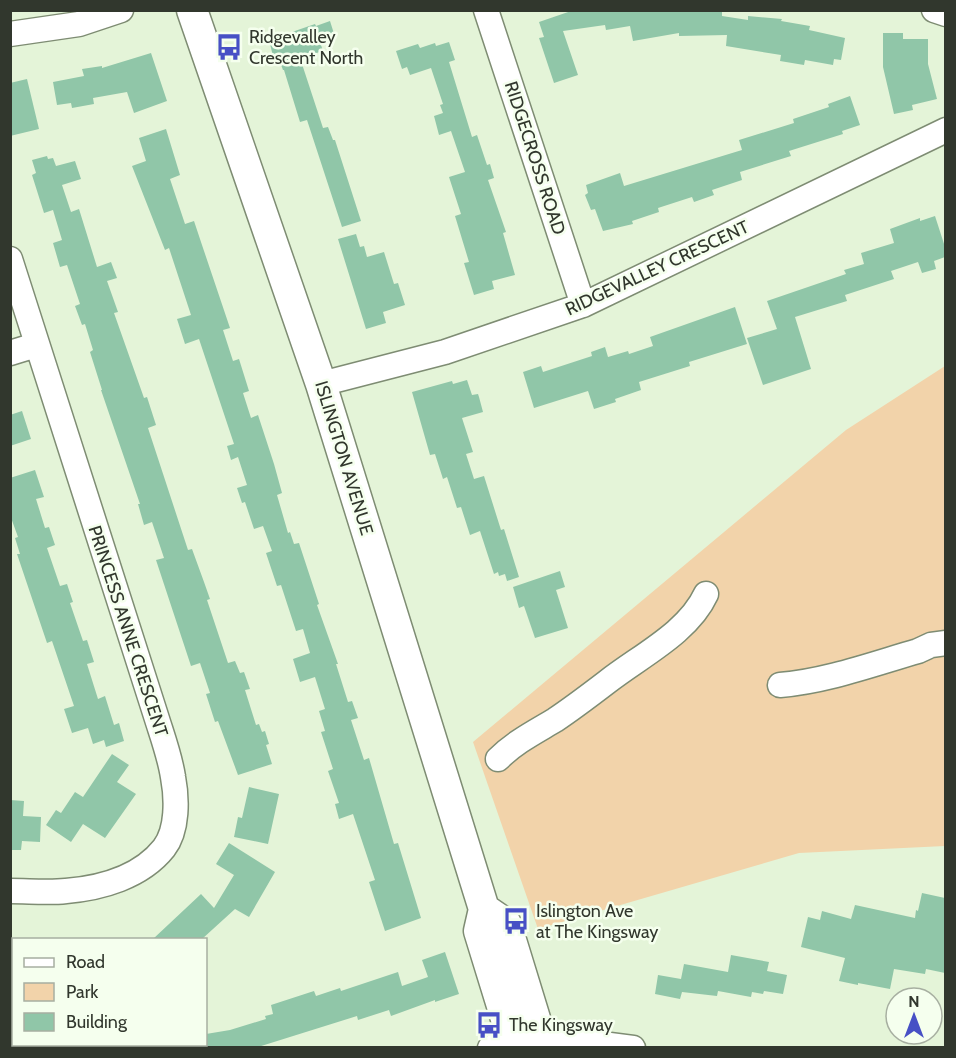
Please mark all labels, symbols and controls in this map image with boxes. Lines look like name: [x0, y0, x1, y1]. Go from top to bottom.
place label: Ridgevalley Crescent North: [249, 26, 363, 69]
bus stop icon: Ridgevalley Crescent North: [214, 32, 244, 62]
street label: RIDGECROSS ROAD: [500, 79, 570, 237]
street label: RIDGEVALLEY CRESCENT: [562, 216, 753, 320]
street label: ISLINGTON AVENUE: [310, 378, 378, 538]
street label: PRINCESS ANNE CRESCENT: [83, 523, 173, 740]
place label: Islington Ave at The Kingsway: [536, 900, 658, 943]
bus stop icon: Islington Ave at The Kingsway: [501, 906, 531, 936]
legend: [12, 938, 207, 1046]
text: Road: [66, 951, 105, 973]
text: Park: [66, 981, 99, 1003]
north arrow: [884, 986, 944, 1046]
text: N: [908, 992, 920, 1011]
bus stop icon: The Kingsway: [474, 1010, 504, 1040]
text: Building: [66, 1011, 128, 1033]
place label: The Kingsway: [509, 1014, 613, 1036]

